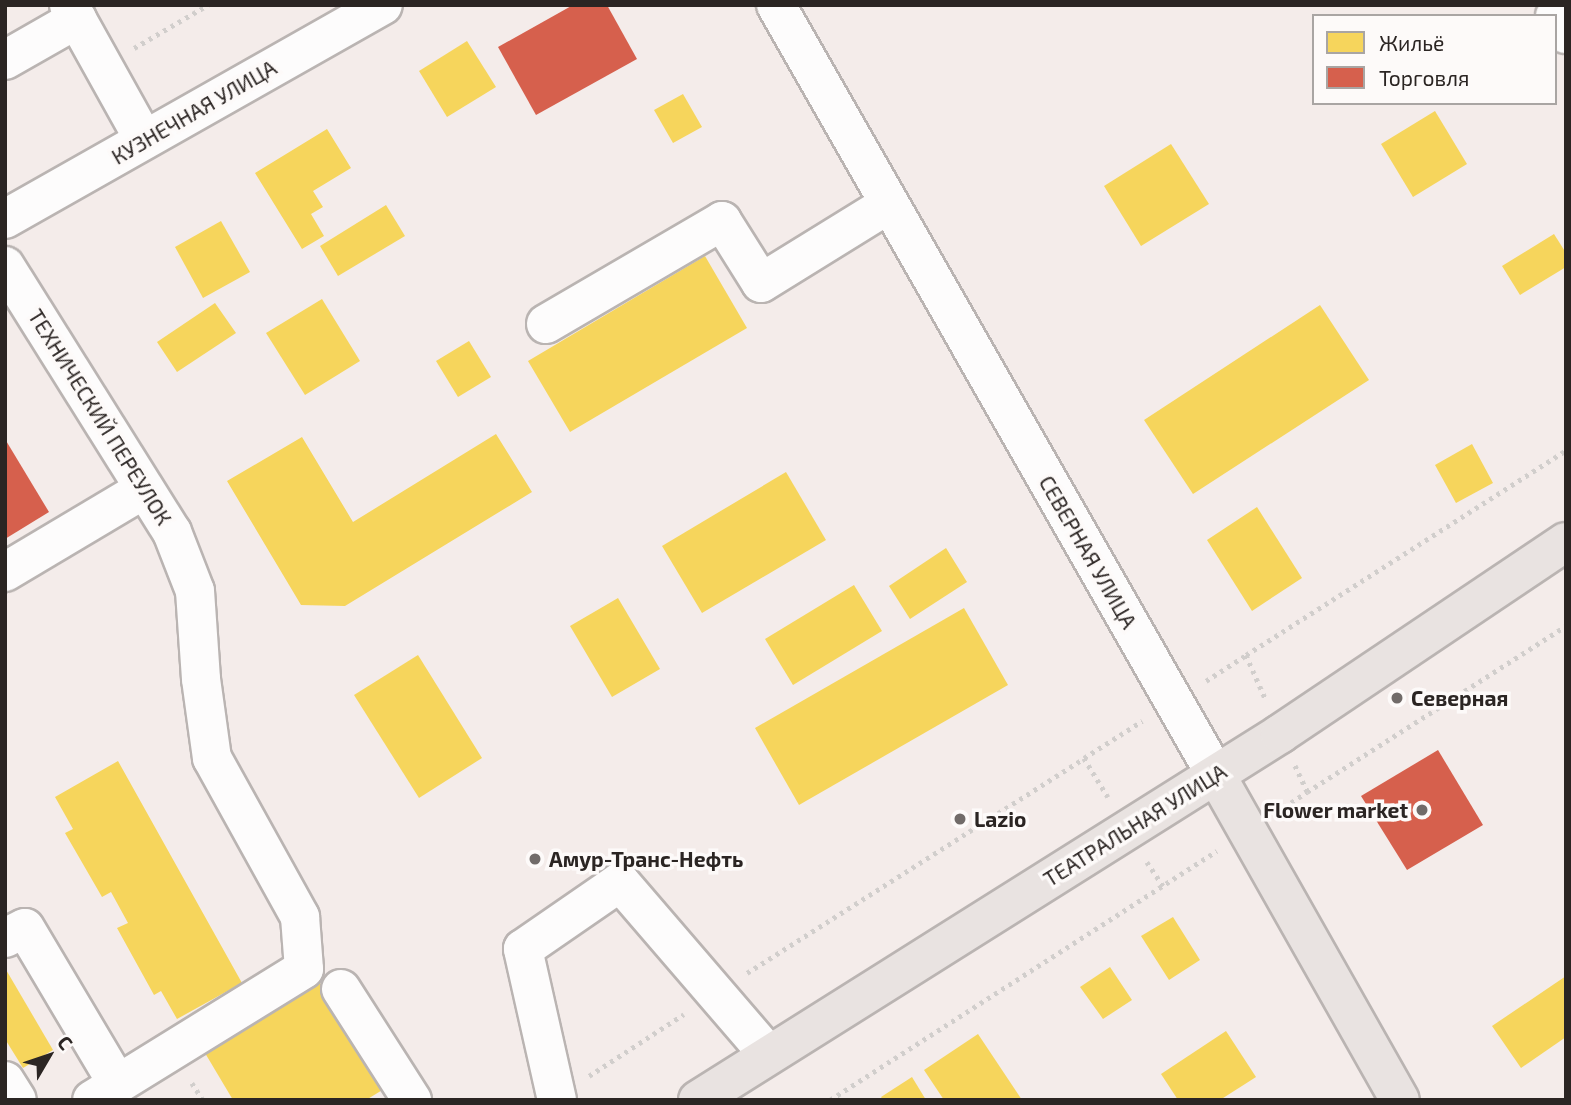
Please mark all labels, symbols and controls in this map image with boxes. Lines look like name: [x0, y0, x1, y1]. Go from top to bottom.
legend: [1312, 14, 1557, 105]
text: Жильё: [1379, 30, 1444, 55]
street label: КУЗНЕЧНАЯ УЛИЦА: [107, 55, 281, 169]
text: Торговля: [1379, 65, 1469, 90]
street label: ТЕХНИЧЕСКИЙ ПЕРЕУЛОК: [23, 305, 177, 529]
street label: СЕВЕРНАЯ УЛИЦА: [1034, 471, 1142, 633]
place label: Северная: [1411, 685, 1508, 711]
marker: Северная: [1389, 690, 1405, 706]
street label: ТЕАТРАЛЬНАЯ УЛИЦА: [1039, 758, 1231, 892]
place label: Flower market: [1263, 797, 1408, 823]
marker: Flower market: [1414, 802, 1430, 818]
place label: Lazio: [974, 806, 1026, 832]
marker: Lazio: [952, 811, 968, 827]
place label: Амур-Транс-Нефть: [549, 846, 743, 872]
marker: Амур-Транс-Нефть: [527, 851, 543, 867]
north arrow: [14, 1021, 84, 1091]
text: С: [53, 1031, 78, 1054]

